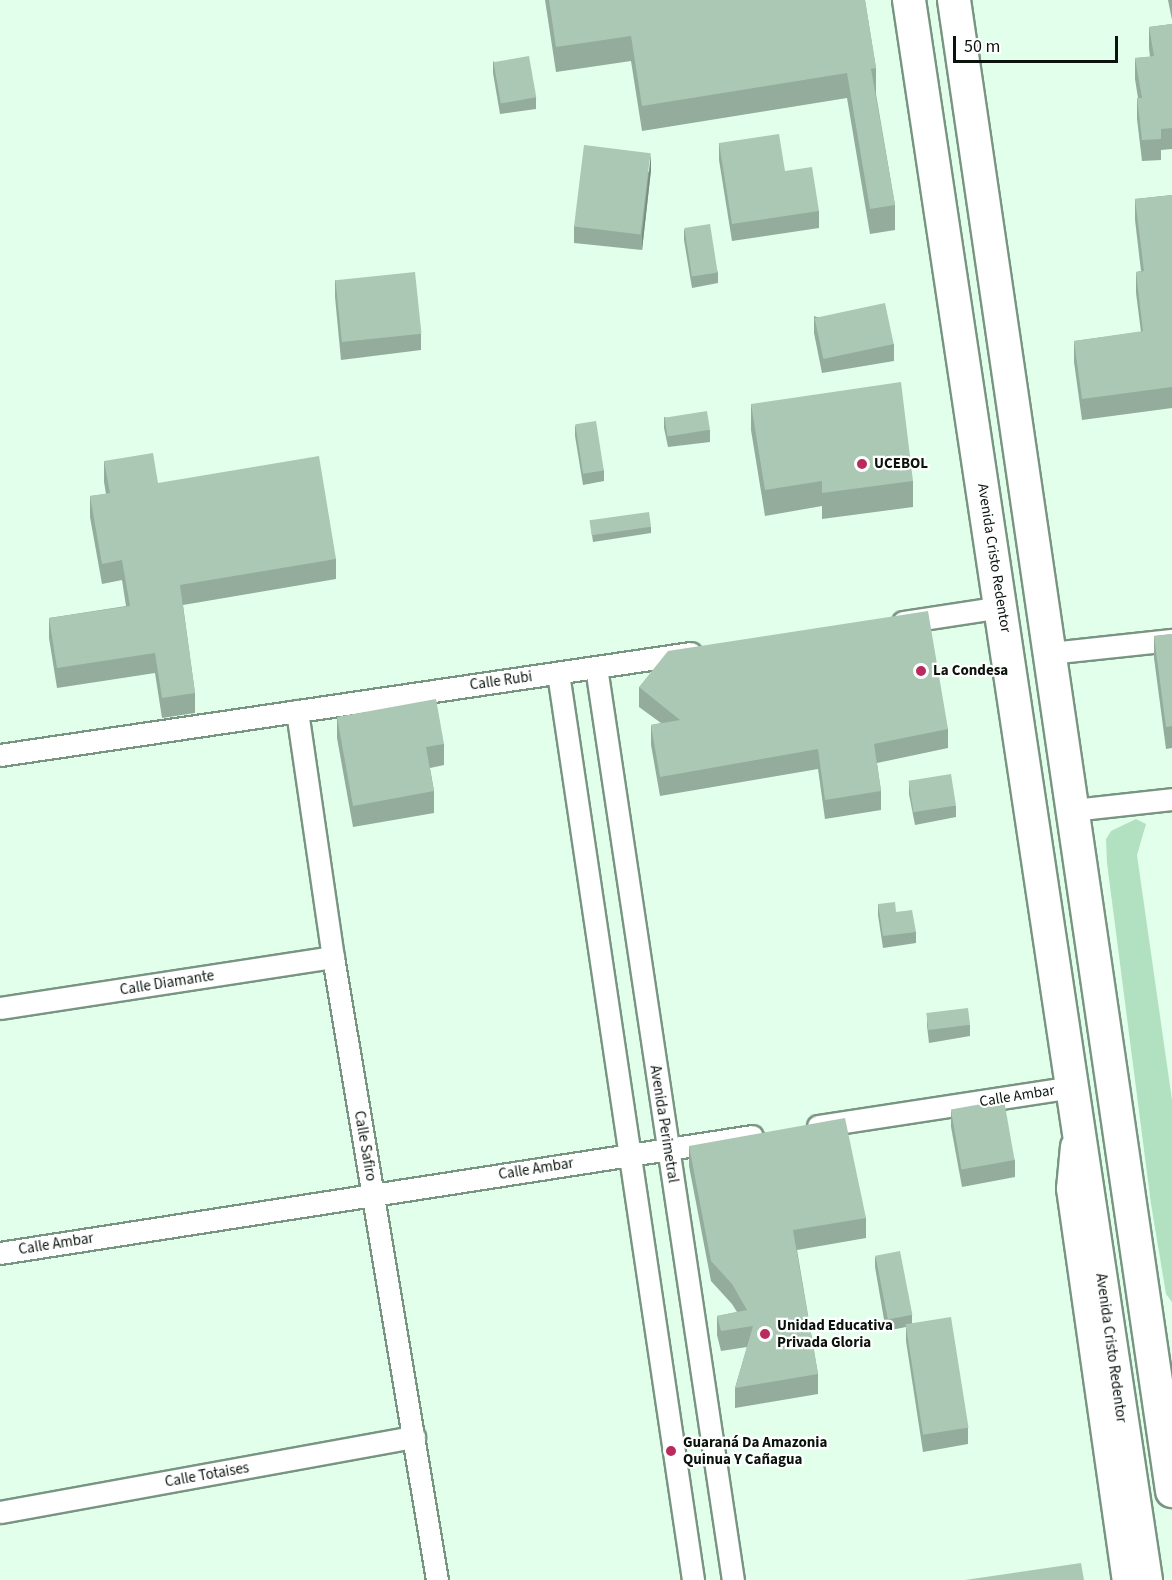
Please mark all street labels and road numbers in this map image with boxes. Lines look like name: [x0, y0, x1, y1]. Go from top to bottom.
street label: Avenida Cristo Redentor: [973, 482, 1015, 634]
street label: Calle Rubi: [469, 668, 533, 694]
street label: Calle Diamante: [119, 967, 215, 999]
street label: Avenida Perimetral: [646, 1064, 682, 1184]
street label: Calle Ambar: [978, 1081, 1056, 1111]
street label: Calle Safiro: [350, 1109, 380, 1183]
street label: Calle Ambar: [497, 1154, 575, 1184]
street label: Calle Ambar: [17, 1229, 95, 1259]
street label: Avenida Cristo Redentor: [1092, 1272, 1130, 1424]
street label: Calle Totaises: [164, 1459, 250, 1491]

